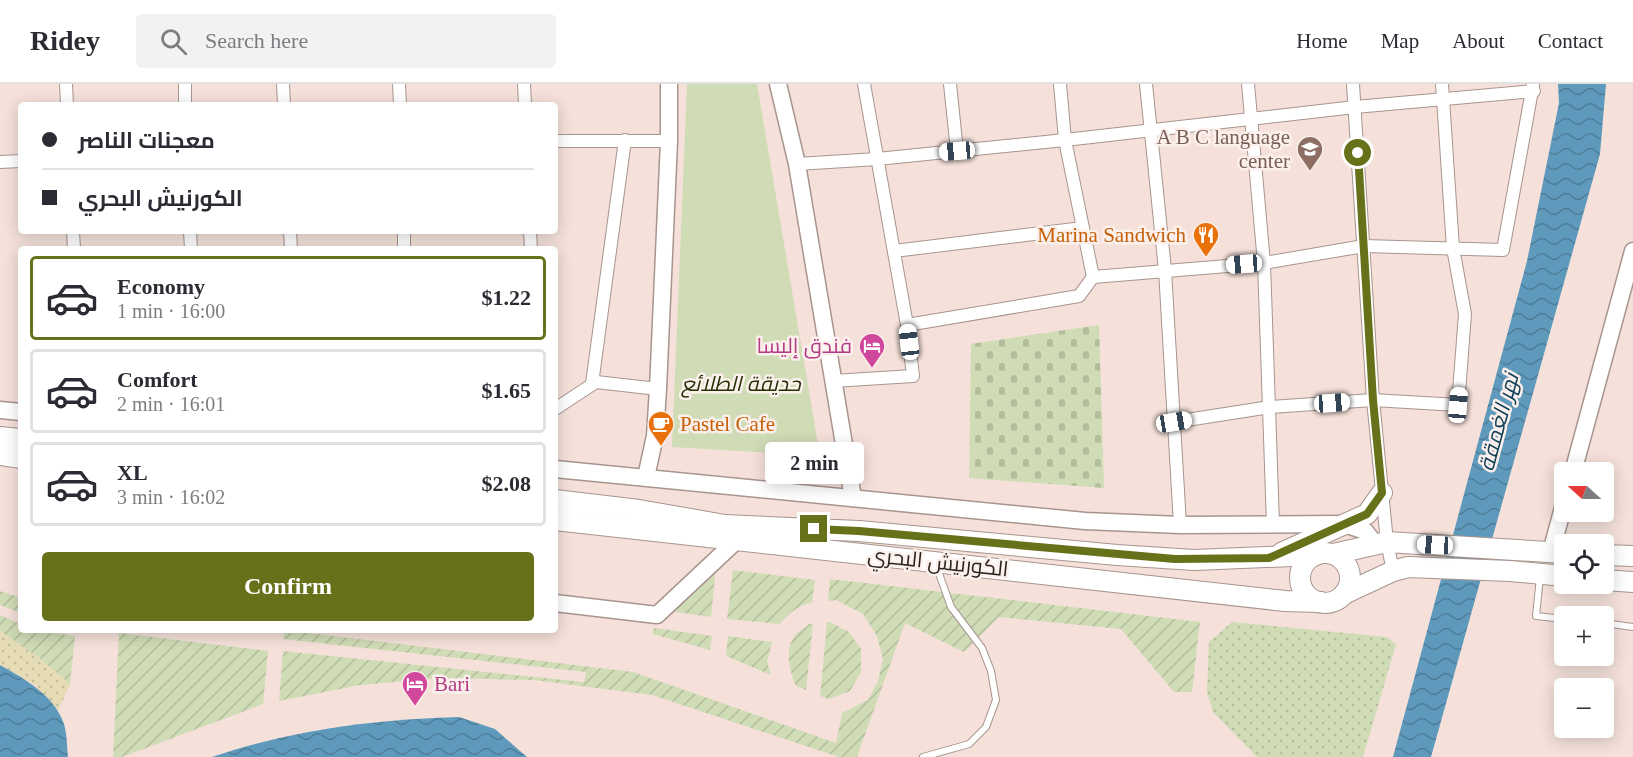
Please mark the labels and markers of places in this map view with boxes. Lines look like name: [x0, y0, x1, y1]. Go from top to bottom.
place label: A B C language center: [1156, 125, 1290, 173]
school or university icon: A B C language center: [1295, 134, 1325, 172]
restaurant icon: Marina Sandwich: [1191, 220, 1221, 258]
place label: Marina Sandwich: [1037, 223, 1186, 247]
hotel icon: فندق إليسا: [857, 331, 887, 369]
place label: فندق إليسا: [757, 334, 852, 359]
cafe icon: Pastel Cafe: [646, 409, 676, 447]
place label: Pastel Cafe: [680, 412, 775, 436]
hotel icon: Bari: [400, 669, 430, 707]
place label: Bari: [434, 672, 470, 696]

